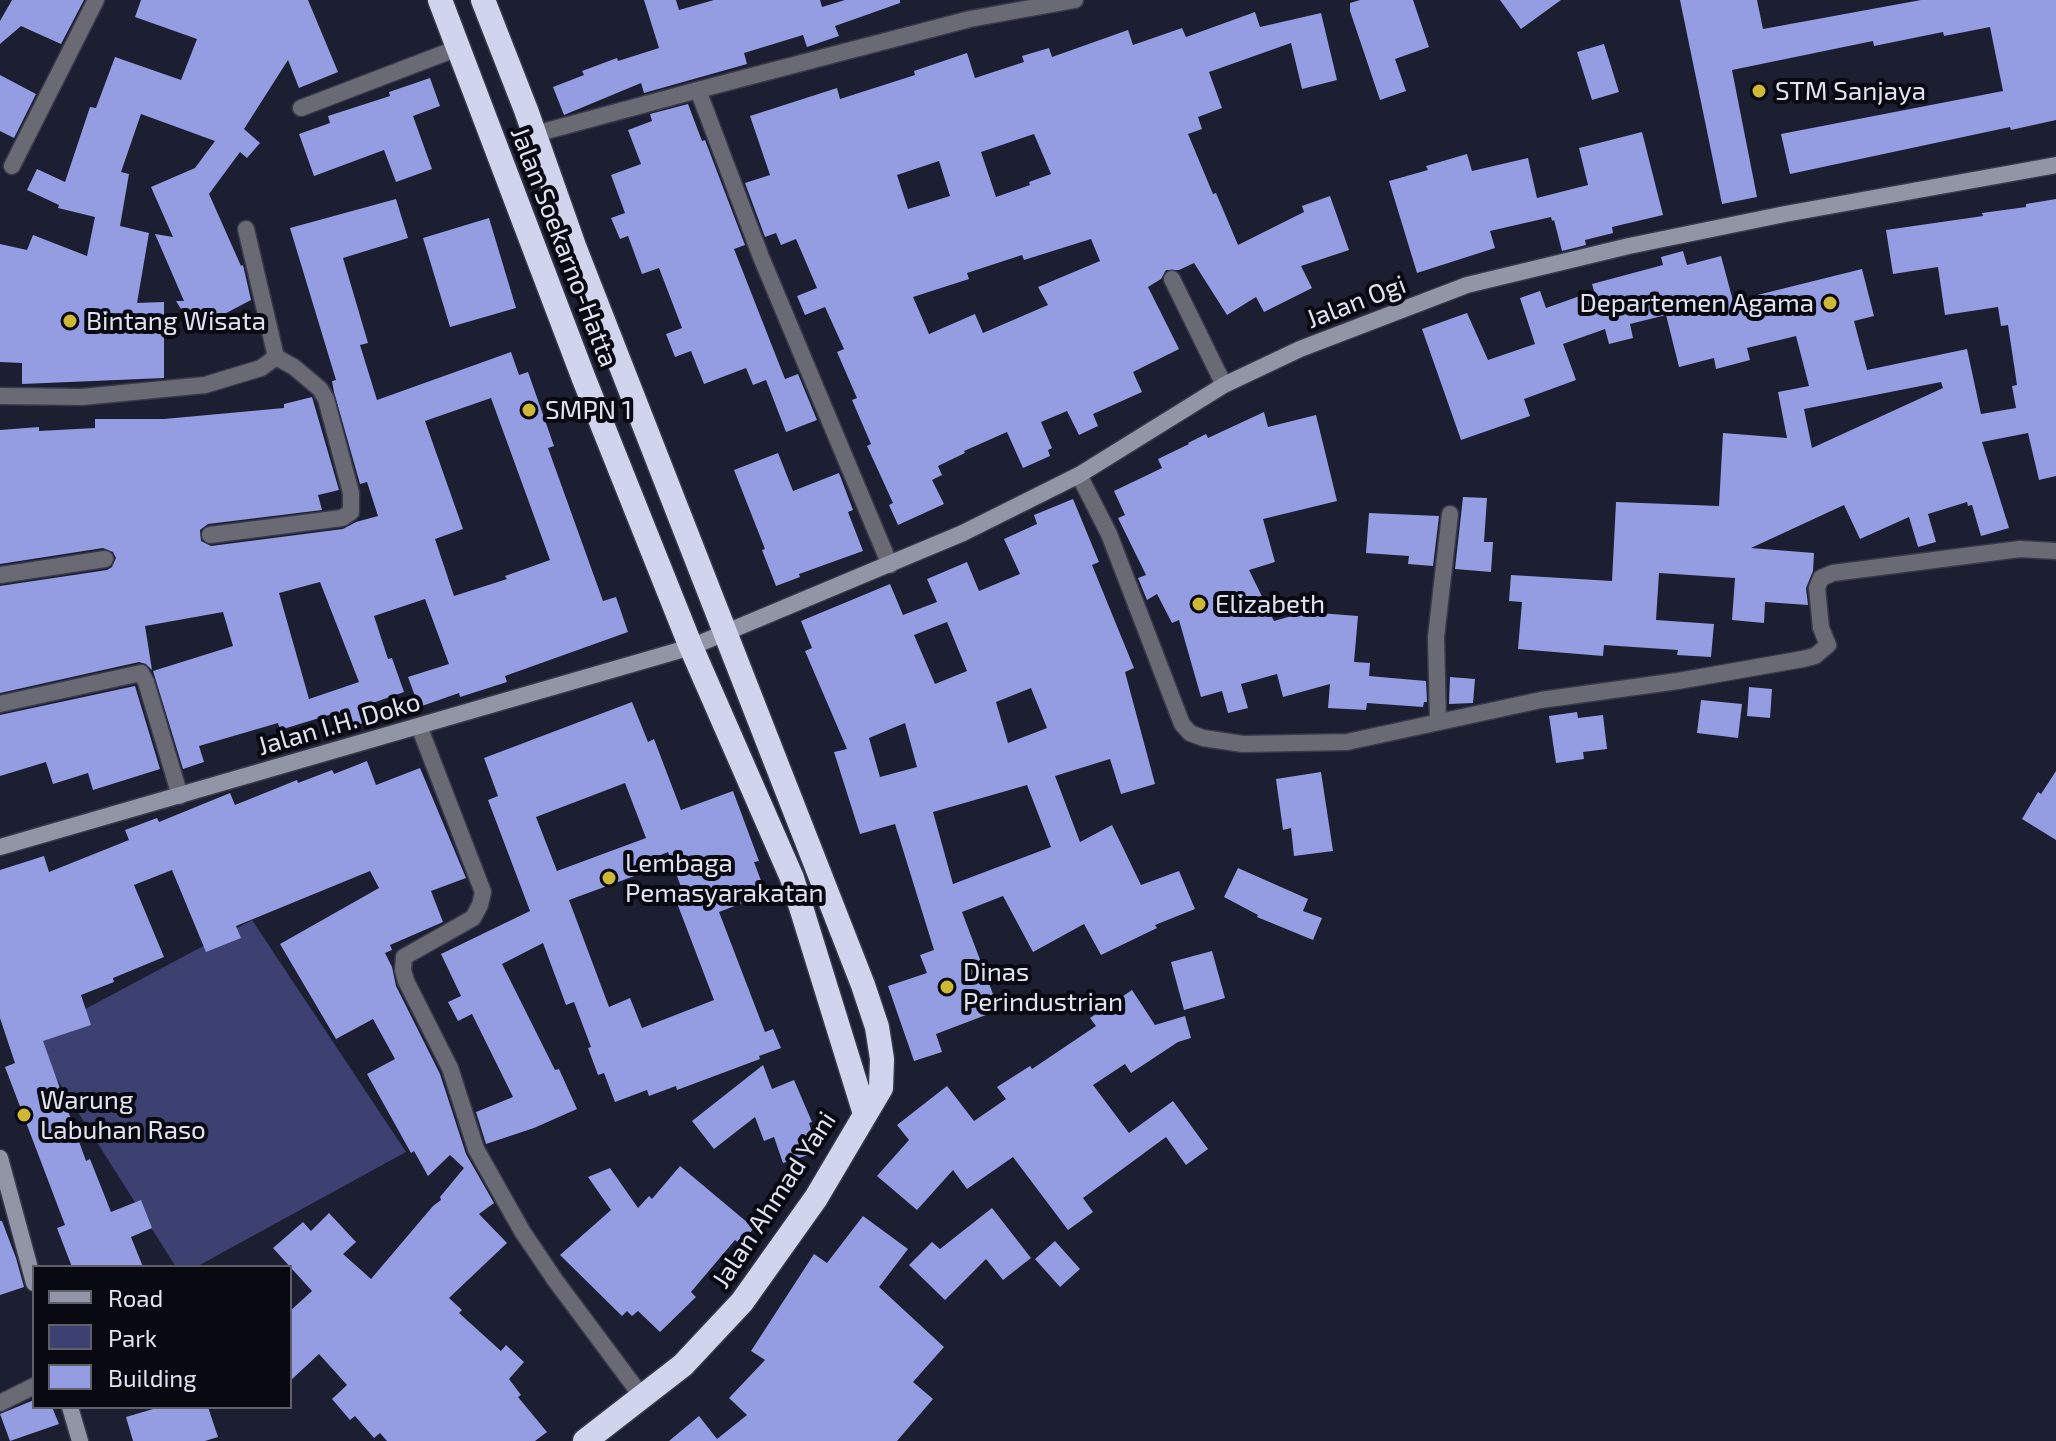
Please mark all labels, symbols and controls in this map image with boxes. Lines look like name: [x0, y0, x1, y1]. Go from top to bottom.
place label: STM Sanjaya: [1775, 75, 1926, 107]
marker: STM Sanjaya: [1750, 82, 1768, 100]
street label: Jalan Soekarno-Hatta: [504, 123, 624, 371]
street label: Jalan Ogi: [1302, 269, 1410, 335]
place label: Departemen Agama: [1580, 287, 1814, 319]
marker: Departemen Agama: [1821, 294, 1839, 312]
place label: Bintang Wisata: [86, 305, 266, 337]
marker: Bintang Wisata: [61, 312, 79, 330]
place label: SMPN 1: [545, 394, 632, 426]
marker: SMPN 1: [520, 401, 538, 419]
place label: Elizabeth: [1215, 588, 1325, 620]
marker: Elizabeth: [1190, 595, 1208, 613]
street label: Jalan I.H. Doko: [254, 686, 424, 762]
place label: Lembaga Pemasyarakatan: [625, 847, 824, 908]
marker: Lembaga Pemasyarakatan: [600, 869, 618, 887]
place label: Dinas Perindustrian: [963, 956, 1123, 1018]
marker: Dinas Perindustrian: [938, 978, 956, 996]
place label: Warung Labuhan Raso: [40, 1084, 206, 1146]
marker: Warung Labuhan Raso: [15, 1106, 33, 1124]
street label: Jalan Ahmad Yani: [705, 1106, 843, 1294]
legend: [32, 1265, 292, 1409]
text: Road: [108, 1283, 163, 1312]
text: Park: [108, 1323, 157, 1352]
text: Building: [108, 1363, 197, 1392]

